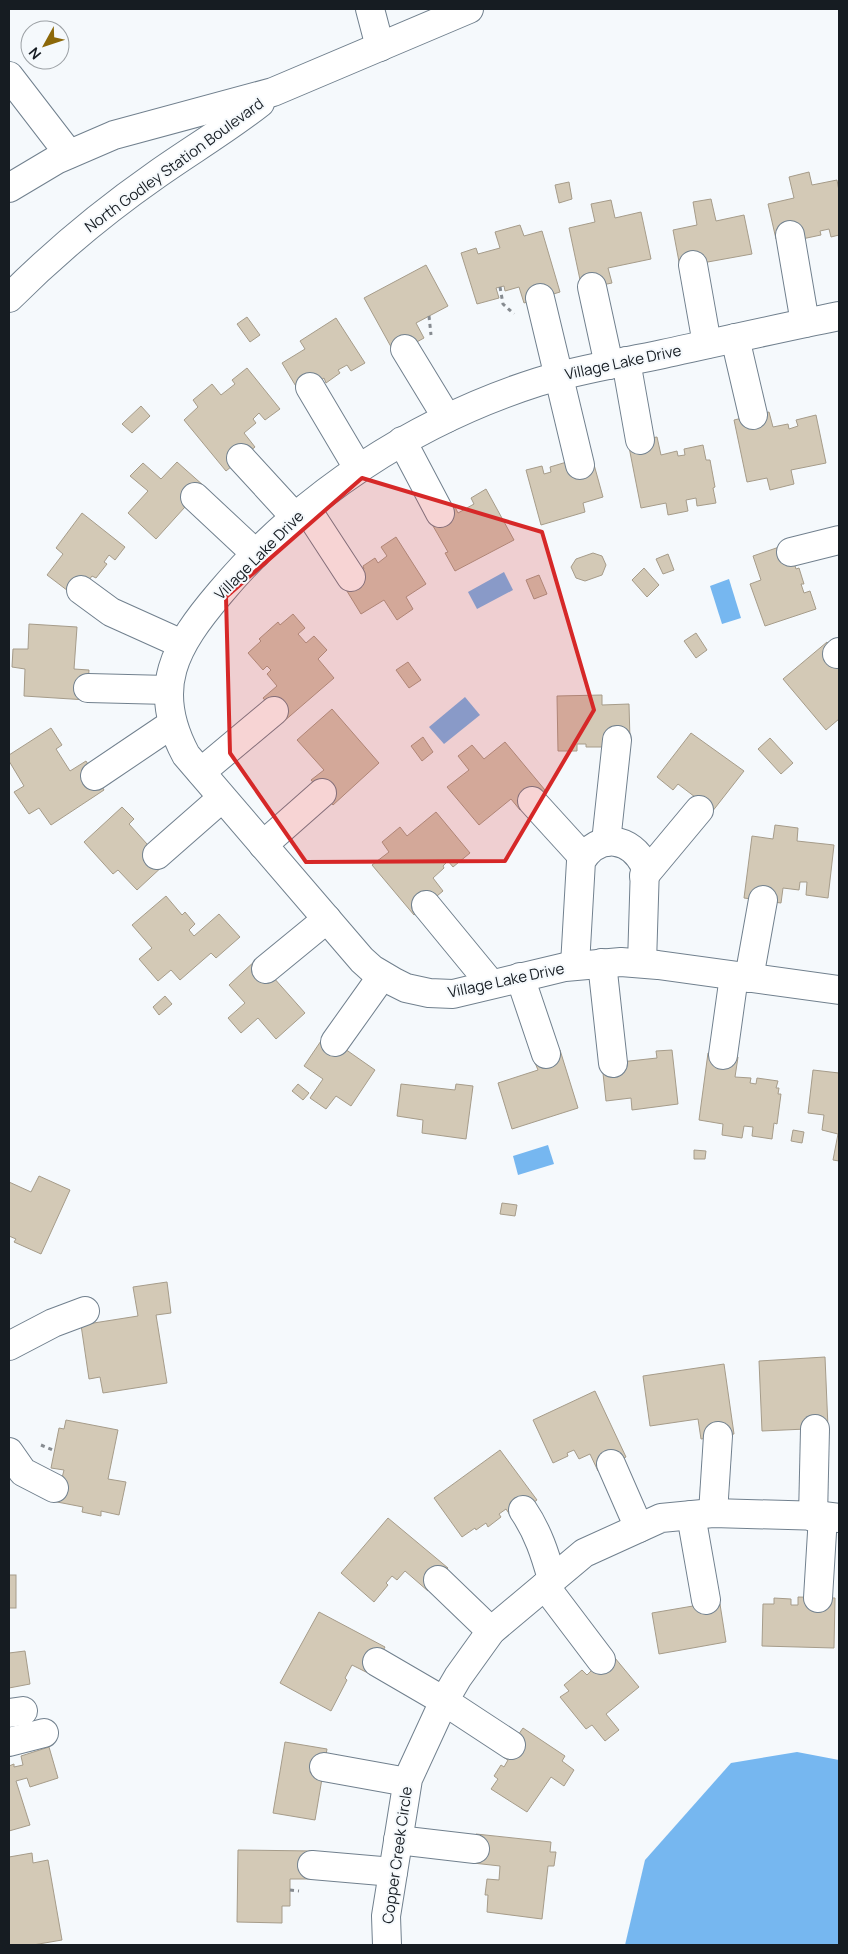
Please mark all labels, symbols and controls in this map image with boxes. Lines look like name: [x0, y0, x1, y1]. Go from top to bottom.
north arrow: [20, 20, 70, 70]
text: N: [24, 44, 45, 64]
street label: North Godley Station Boulevard: [80, 93, 268, 237]
street label: Village Lake Drive: [563, 339, 683, 385]
street label: Village Lake Drive: [210, 506, 308, 604]
street label: Village Lake Drive: [446, 957, 566, 1003]
street label: Copper Creek Circle: [377, 1785, 417, 1925]

